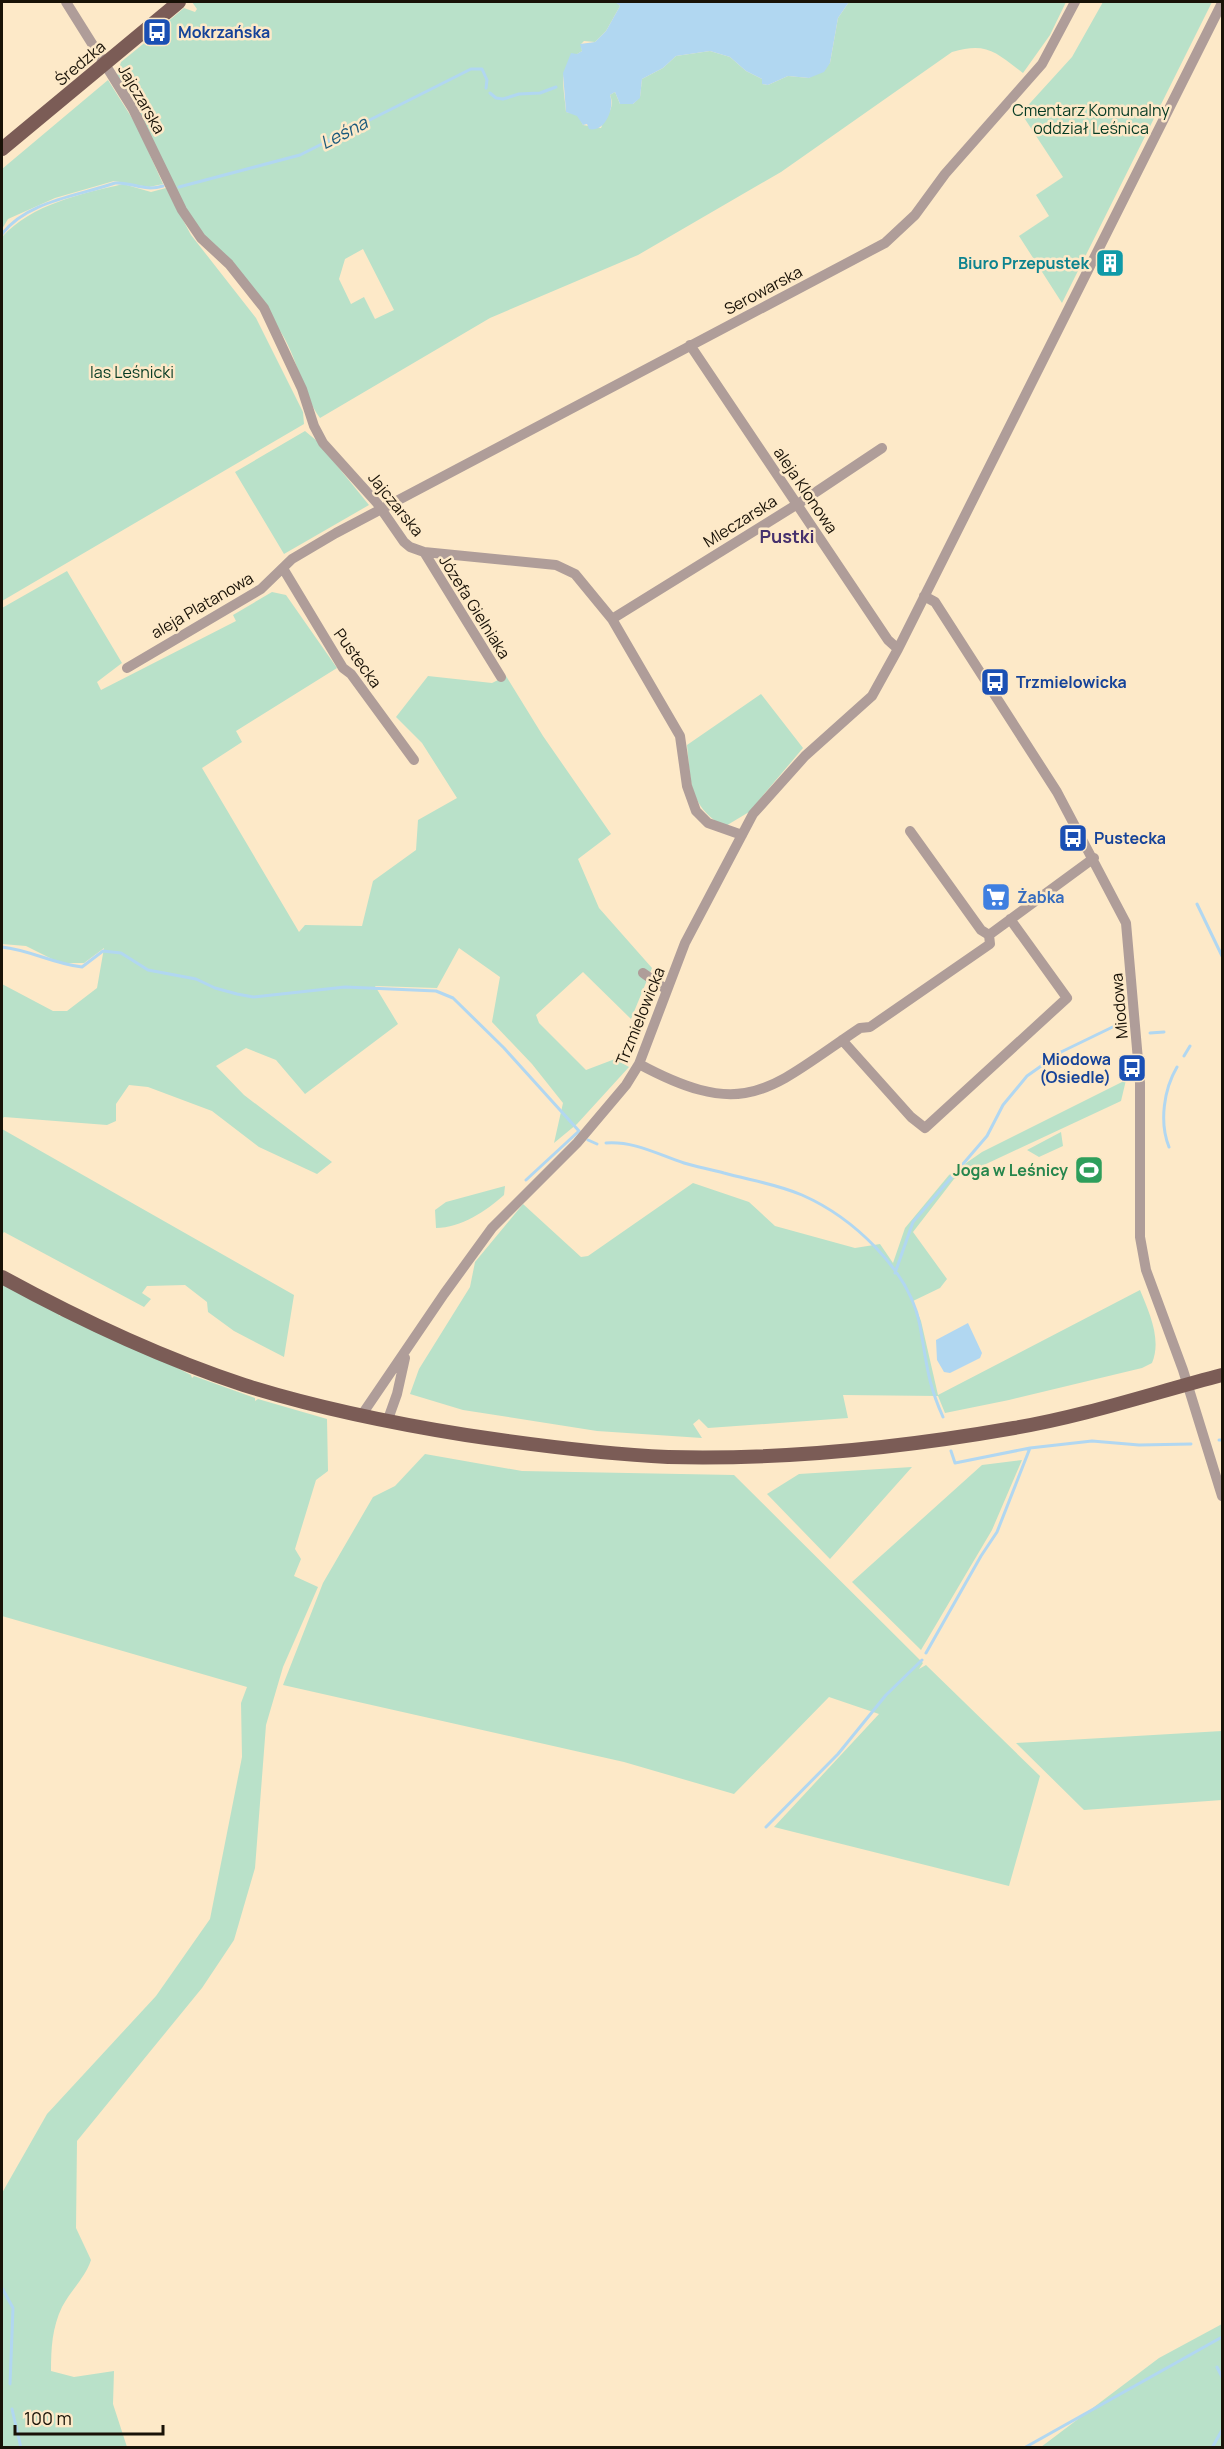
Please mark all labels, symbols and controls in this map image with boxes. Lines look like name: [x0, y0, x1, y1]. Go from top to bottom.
bus stop icon: Mokrzańska: [141, 16, 173, 48]
place label: Mokrzańska: [178, 21, 270, 43]
street label: Średzka: [50, 35, 110, 91]
street label: Jajczarska: [113, 60, 171, 138]
park label: Cmentarz Komunalny oddział Leśnica: [1012, 99, 1170, 139]
water label: Leśna: [316, 110, 372, 154]
building icon: Biuro Przepustek: [1094, 247, 1126, 279]
place label: Biuro Przepustek: [958, 252, 1089, 274]
street label: Serowarska: [720, 260, 806, 320]
park label: las Leśnicki: [90, 361, 174, 383]
street label: aleja Klonowa: [769, 442, 843, 538]
street label: Jajczarska: [363, 467, 429, 541]
street label: Mleczarska: [699, 490, 781, 552]
district label: Pustki: [759, 524, 815, 548]
street label: Józefa Gielniaka: [434, 551, 516, 663]
street label: aleja Platanowa: [147, 567, 257, 643]
street label: Pustecka: [329, 624, 387, 692]
bus stop icon: Trzmielowicka: [979, 666, 1011, 698]
place label: Trzmielowicka: [1016, 671, 1127, 693]
bus stop icon: Pustecka: [1057, 822, 1089, 854]
place label: Pustecka: [1094, 827, 1166, 849]
supermarket icon: Żabka: [980, 881, 1012, 913]
place label: Żabka: [1017, 886, 1065, 908]
street label: Trzmielowicka: [610, 964, 670, 1068]
street label: Miodowa: [1105, 972, 1133, 1040]
place label: Miodowa (Osiedle): [1039, 1048, 1111, 1088]
bus stop icon: Miodowa (Osiedle): [1116, 1052, 1148, 1084]
sports icon: Joga w Leśnicy: [1073, 1154, 1105, 1186]
place label: Joga w Leśnicy: [953, 1159, 1068, 1181]
scale bar: [15, 2398, 164, 2436]
text: 100 m: [24, 2406, 72, 2430]

